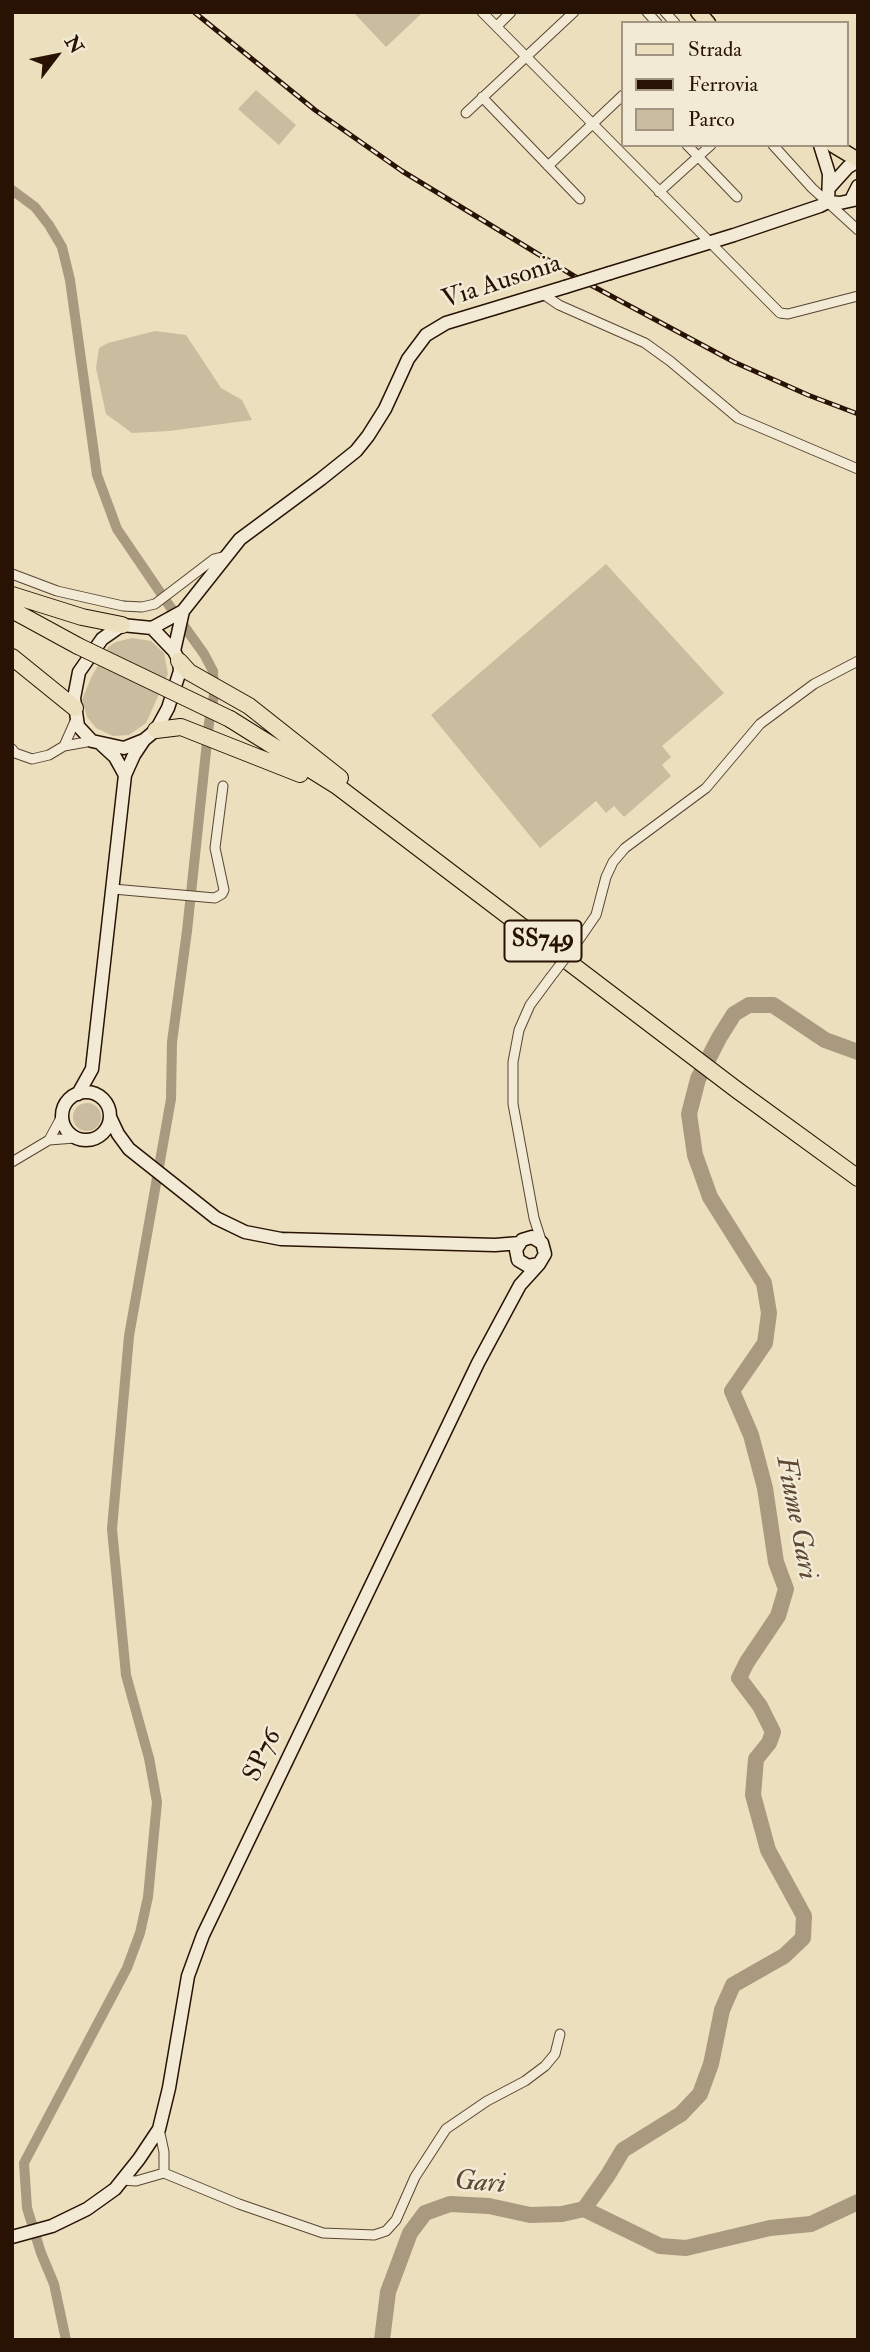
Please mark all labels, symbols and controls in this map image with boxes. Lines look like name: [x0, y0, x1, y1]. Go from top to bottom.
north arrow: [21, 21, 91, 91]
legend: [622, 21, 849, 147]
text: N: [59, 31, 88, 58]
text: Strada: [688, 36, 742, 63]
text: Ferrovia: [688, 71, 758, 98]
text: Parco: [688, 106, 735, 133]
street label: Via Ausonia: [438, 249, 566, 317]
road number: SS749: [504, 920, 582, 961]
water label: Fiume Gari: [767, 1454, 823, 1582]
street label: SP76: [238, 1725, 290, 1787]
water label: Gari: [453, 2165, 507, 2203]

